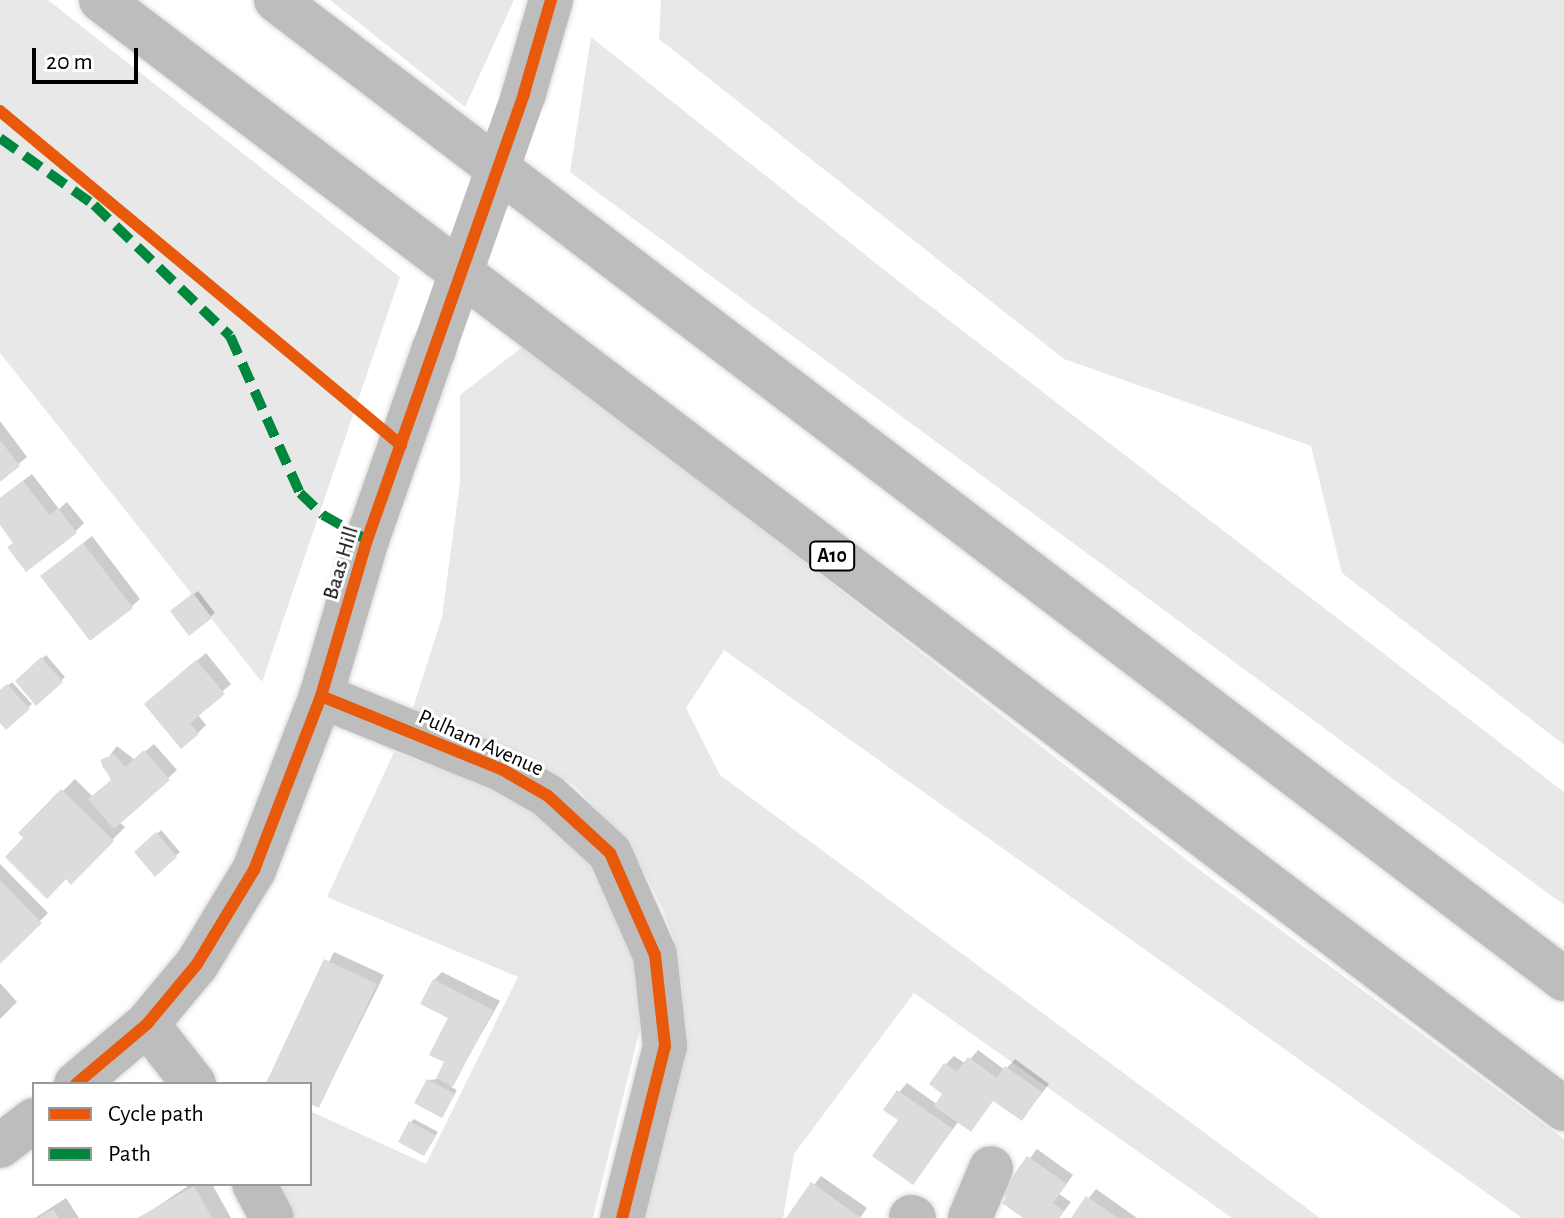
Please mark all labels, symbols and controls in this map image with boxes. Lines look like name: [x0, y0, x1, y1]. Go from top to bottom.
scale bar: [36, 32, 142, 82]
text: 20 m: [46, 50, 93, 74]
street label: Baas Hill: [317, 523, 365, 603]
road number: A10: [808, 540, 856, 572]
street label: Pulham Avenue: [414, 704, 548, 782]
legend: [32, 1082, 312, 1186]
text: Cycle path: [108, 1102, 204, 1126]
text: Path: [108, 1142, 151, 1166]

